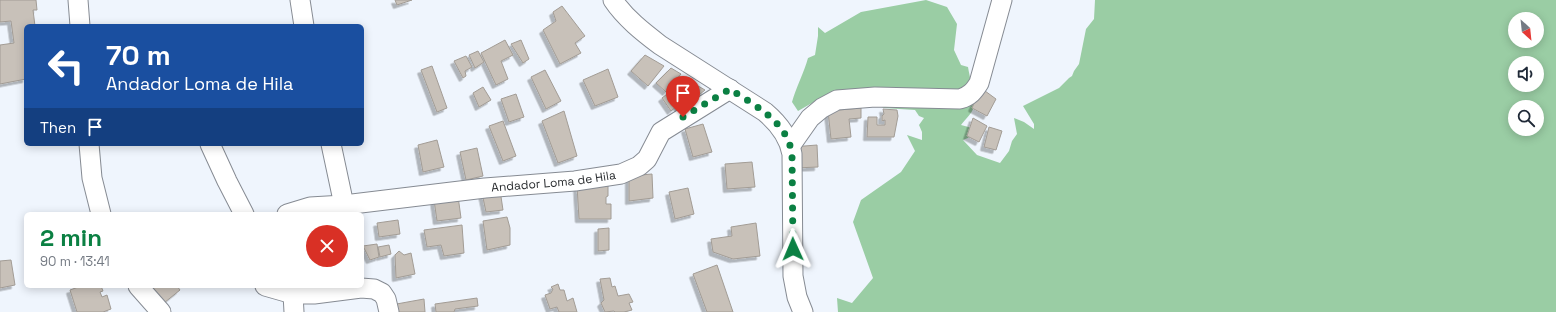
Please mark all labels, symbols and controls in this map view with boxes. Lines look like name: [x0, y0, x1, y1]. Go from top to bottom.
north arrow: [1508, 12, 1544, 48]
map controls: [1508, 12, 1544, 136]
text: 70 m: [106, 37, 171, 73]
icon: left: [40, 40, 92, 92]
button: sound: [1508, 56, 1544, 92]
text: Andador Loma de Hila: [106, 72, 293, 95]
pin: [666, 76, 700, 117]
icon: arrive: [672, 82, 694, 104]
button: search: [1508, 100, 1544, 136]
icon: arrive: [84, 116, 106, 138]
text: Then: [40, 118, 76, 137]
street label: Andador Loma de Hila: [491, 167, 617, 195]
text: 2 min: [40, 222, 102, 253]
button: close: [306, 225, 348, 267]
position arrow: [772, 228, 814, 270]
text: 90 m · 13:41: [40, 253, 110, 270]

